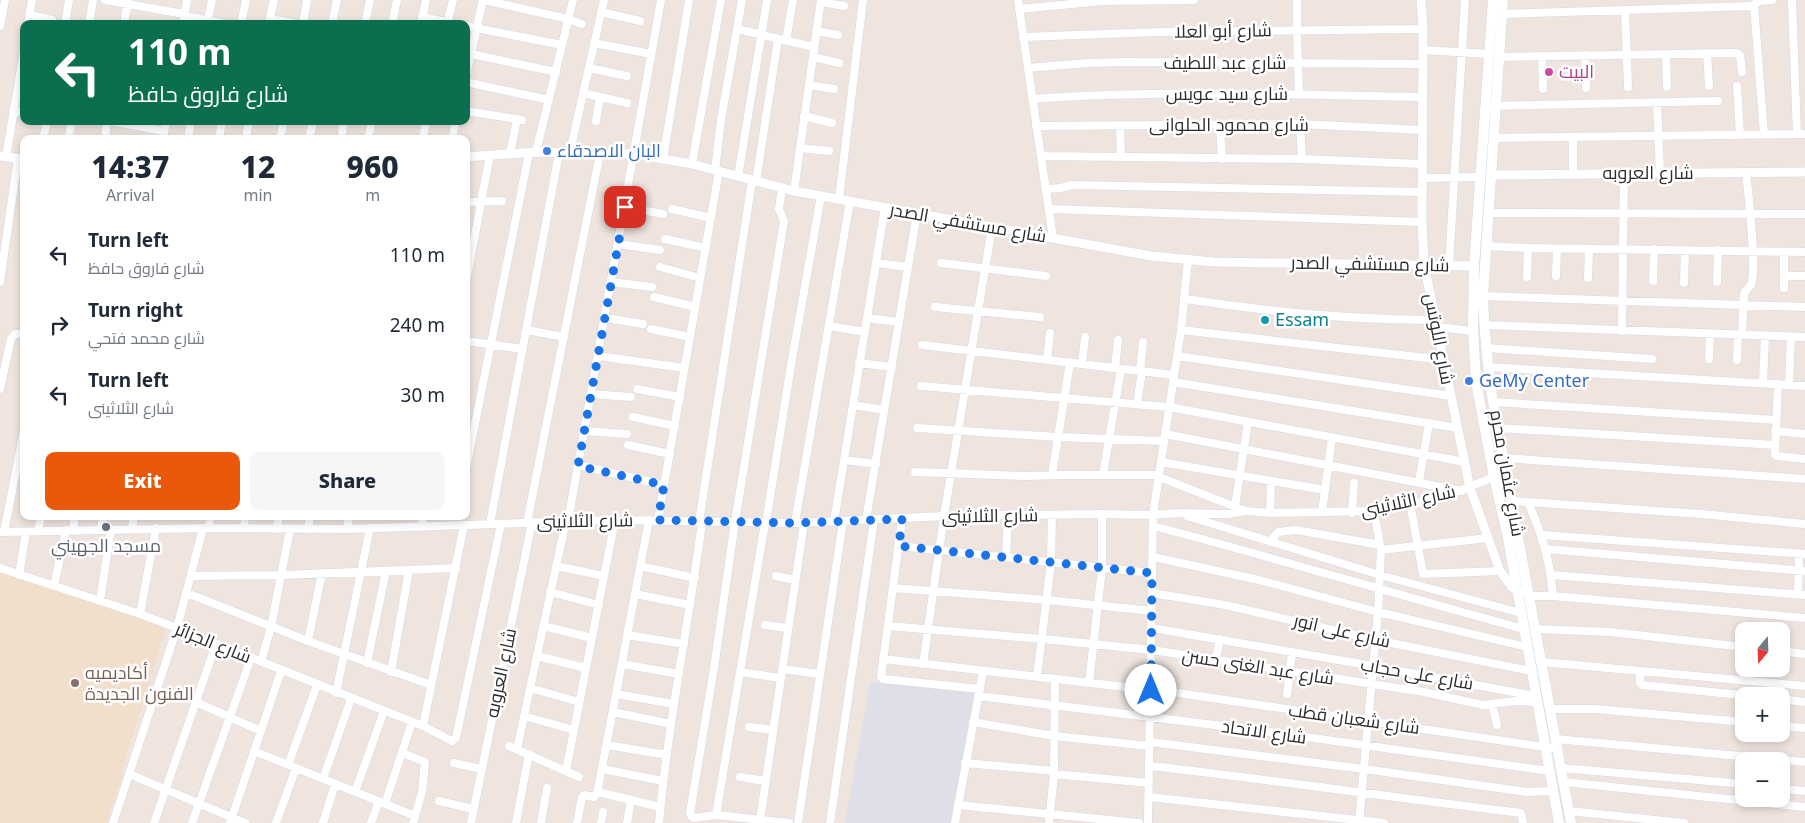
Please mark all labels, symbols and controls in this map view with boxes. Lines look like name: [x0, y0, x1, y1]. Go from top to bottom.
street label: شارع أبو العلا: [1174, 17, 1272, 44]
text: 110 m: [128, 28, 231, 75]
icon: left: [45, 40, 110, 105]
street label: شارع عبد اللطيف: [1164, 50, 1286, 75]
place label: البيت: [1559, 59, 1594, 83]
marker: البيت: [1543, 66, 1555, 78]
text: شارع فاروق حافظ: [128, 78, 288, 108]
street label: شارع سيد عويس: [1166, 81, 1288, 106]
street label: شارع محمود الحلوانى: [1149, 112, 1309, 137]
place label: البان الاصدقاء: [557, 138, 661, 162]
marker: البان الاصدقاء: [541, 145, 553, 157]
text: 14:37: [91, 146, 169, 187]
text: 12: [241, 146, 275, 187]
text: 960: [347, 146, 399, 187]
street label: شارع العروبه: [1602, 160, 1694, 185]
text: Arrival: [106, 184, 155, 206]
text: min: [243, 184, 272, 206]
text: m: [365, 184, 380, 206]
pin: [604, 186, 646, 228]
icon: arrive: [611, 193, 639, 221]
street label: شارع مستشفي الصدر: [886, 196, 1049, 251]
text: Turn left: [88, 227, 169, 253]
icon: left: [45, 241, 73, 269]
text: 110 m: [390, 242, 445, 268]
street label: شارع مستشفي الصدر: [1289, 250, 1450, 279]
text: شارع فاروق حافظ: [88, 257, 205, 279]
street label: شارع اللوتس: [1418, 291, 1461, 387]
text: Turn right: [88, 297, 183, 323]
place label: Essam: [1275, 307, 1329, 331]
icon: right: [45, 311, 73, 339]
text: 240 m: [390, 312, 445, 338]
marker: Essam: [1259, 314, 1271, 326]
text: شارع محمد فتحي: [88, 327, 205, 349]
text: Turn left: [88, 367, 169, 393]
place label: GeMy Center: [1479, 368, 1590, 392]
marker: GeMy Center: [1463, 375, 1475, 387]
icon: left: [45, 381, 73, 409]
text: 30 m: [401, 382, 445, 408]
text: شارع الثلاثينى: [88, 397, 174, 419]
street label: شارع عثمان محرم: [1484, 407, 1531, 538]
button: Exit: [45, 452, 240, 510]
button: Share: [250, 452, 445, 510]
street label: شارع الثلاثينى: [1358, 478, 1458, 523]
street label: شارع الثلاثينى: [941, 502, 1039, 529]
street label: شارع الثلاثينى: [536, 507, 634, 534]
marker: مسجد الجهيني: [100, 521, 112, 533]
place label: مسجد الجهيني: [51, 533, 161, 560]
street label: شارع على انور: [1290, 607, 1393, 654]
street label: شارع الجزائر: [170, 615, 255, 669]
north arrow: [1735, 622, 1790, 678]
map controls: [1735, 622, 1790, 807]
street label: شارع العروبه: [479, 626, 522, 720]
street label: شارع عبد الغنى حسن: [1180, 642, 1336, 691]
street label: شارع على حجاب: [1359, 651, 1475, 696]
place label: أكاديميه الفنون الجديدة: [85, 660, 194, 705]
position arrow: [1124, 663, 1176, 715]
marker: أكاديميه الفنون الجديدة: [69, 677, 81, 689]
button: +: [1735, 687, 1790, 742]
street label: شارع شعبان قطب: [1287, 697, 1421, 740]
street label: شارع الاتحاد: [1220, 713, 1308, 750]
button: −: [1735, 752, 1790, 807]

